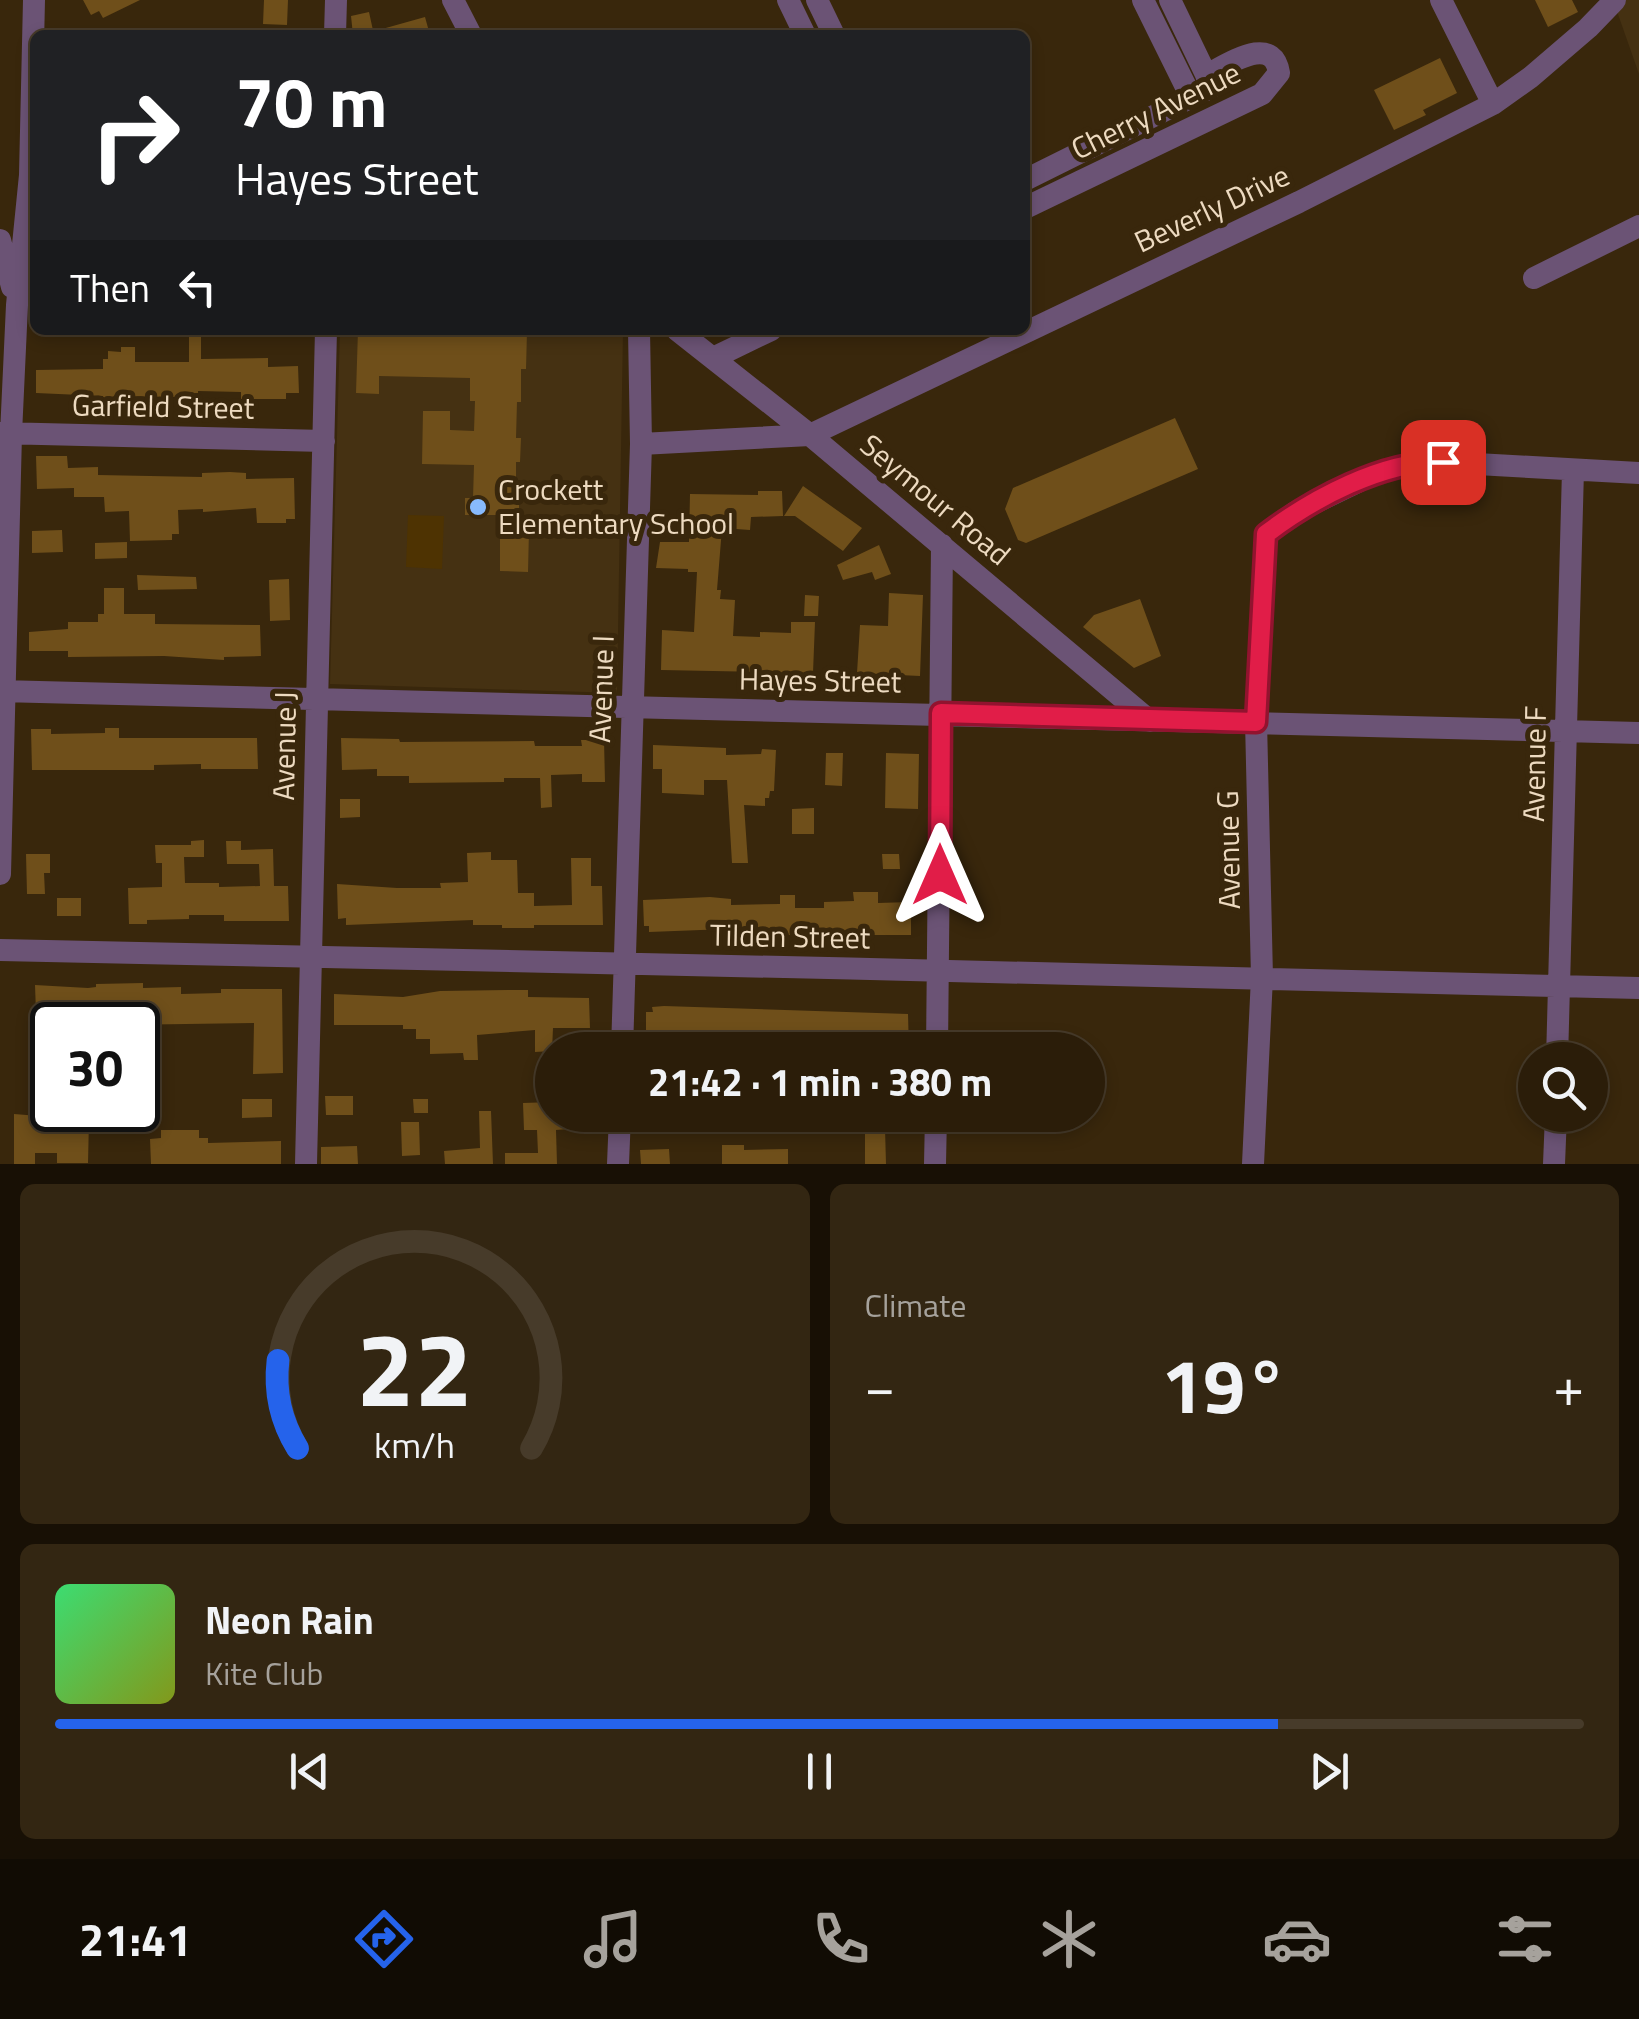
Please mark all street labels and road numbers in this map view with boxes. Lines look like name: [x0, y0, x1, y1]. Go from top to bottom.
street label: Cherry Avenue: [1063, 49, 1248, 171]
street label: Beverly Drive: [1126, 152, 1297, 264]
street label: Garfield Street: [71, 381, 255, 431]
street label: Seymour Road: [850, 422, 1021, 576]
street label: Avenue I: [576, 634, 626, 744]
street label: Hayes Street: [738, 656, 902, 704]
street label: Avenue J: [260, 691, 308, 801]
street label: Avenue F: [1510, 705, 1558, 822]
street label: Avenue G: [1204, 790, 1252, 910]
street label: Tilden Street: [709, 912, 871, 960]

